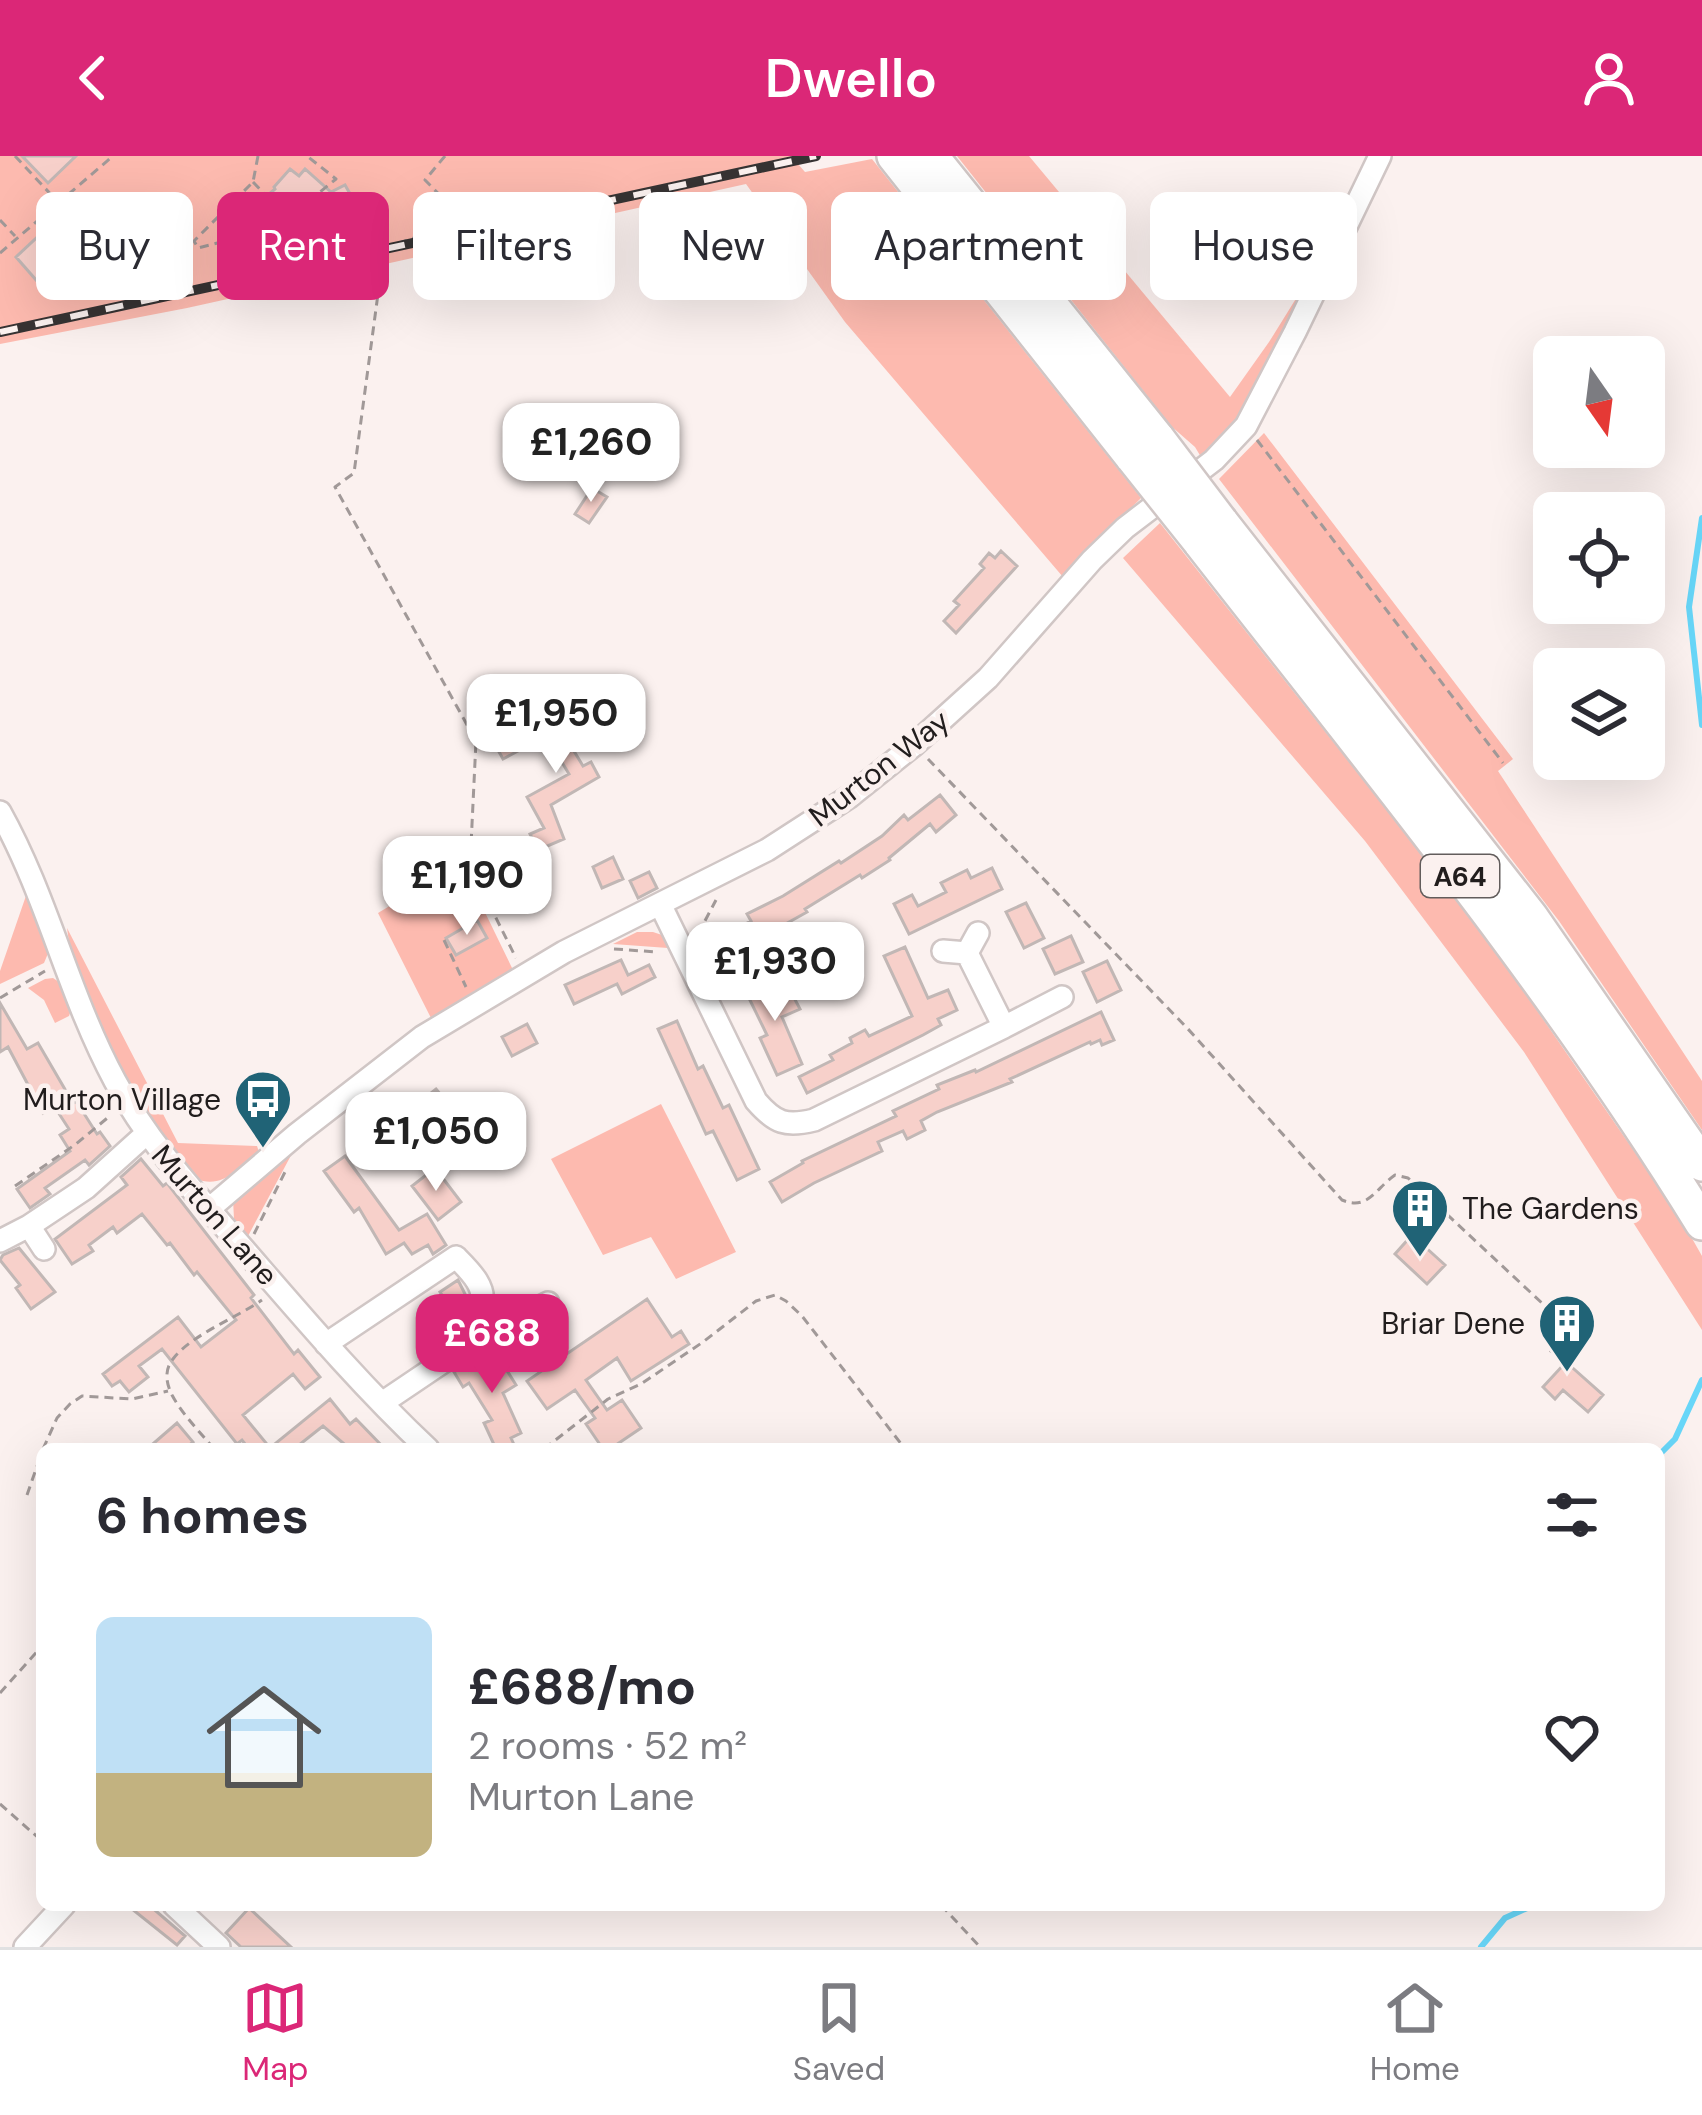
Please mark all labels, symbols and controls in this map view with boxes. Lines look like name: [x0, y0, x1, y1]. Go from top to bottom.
text: Dwello: [765, 43, 937, 114]
icon: back: [60, 45, 126, 111]
icon: person: [1576, 45, 1642, 111]
chip: Buy: [36, 192, 193, 300]
chip: Rent: [217, 192, 389, 300]
chip: Filters: [413, 192, 615, 300]
chip: New: [639, 192, 807, 300]
chip: Apartment: [831, 192, 1126, 300]
chip: House: [1150, 192, 1357, 300]
north arrow: [1533, 336, 1665, 468]
map controls: [1533, 336, 1665, 780]
pin: £1,260: [493, 403, 689, 505]
text: £1,260: [530, 416, 652, 467]
button: locate: [1533, 492, 1665, 624]
button: layers: [1533, 648, 1665, 780]
pin: £1,950: [458, 674, 654, 776]
text: £1,950: [494, 687, 618, 738]
street label: Murton Way: [801, 701, 957, 835]
pin: £1,190: [369, 836, 565, 938]
text: £1,190: [410, 849, 524, 900]
road number: A64: [1421, 855, 1499, 897]
pin: £1,930: [677, 922, 873, 1024]
text: £1,930: [713, 935, 837, 986]
bus stop icon: Murton Village: [232, 1068, 294, 1150]
place label: Murton Village: [23, 1080, 221, 1119]
pin: £1,050: [338, 1092, 534, 1194]
text: £1,050: [372, 1105, 500, 1156]
street label: Murton Lane: [143, 1136, 287, 1294]
building icon: The Gardens: [1389, 1177, 1451, 1259]
place label: The Gardens: [1462, 1189, 1639, 1228]
building icon: Briar Dene: [1536, 1292, 1598, 1374]
pin: £688: [421, 1294, 563, 1396]
place label: Briar Dene: [1381, 1304, 1525, 1343]
text: £688: [443, 1307, 541, 1358]
text: 6 homes: [96, 1482, 309, 1549]
icon: filters: [1539, 1482, 1605, 1548]
text: £688/mo: [468, 1653, 696, 1720]
icon: home: [192, 1665, 336, 1809]
icon: heart: [1539, 1704, 1605, 1770]
text: 2 rooms · 52 m²: [468, 1720, 747, 1771]
text: Murton Lane: [468, 1771, 695, 1822]
tab: Map: [242, 1975, 309, 2090]
tab: Saved: [793, 1975, 885, 2090]
tab: Home: [1370, 1975, 1460, 2090]

